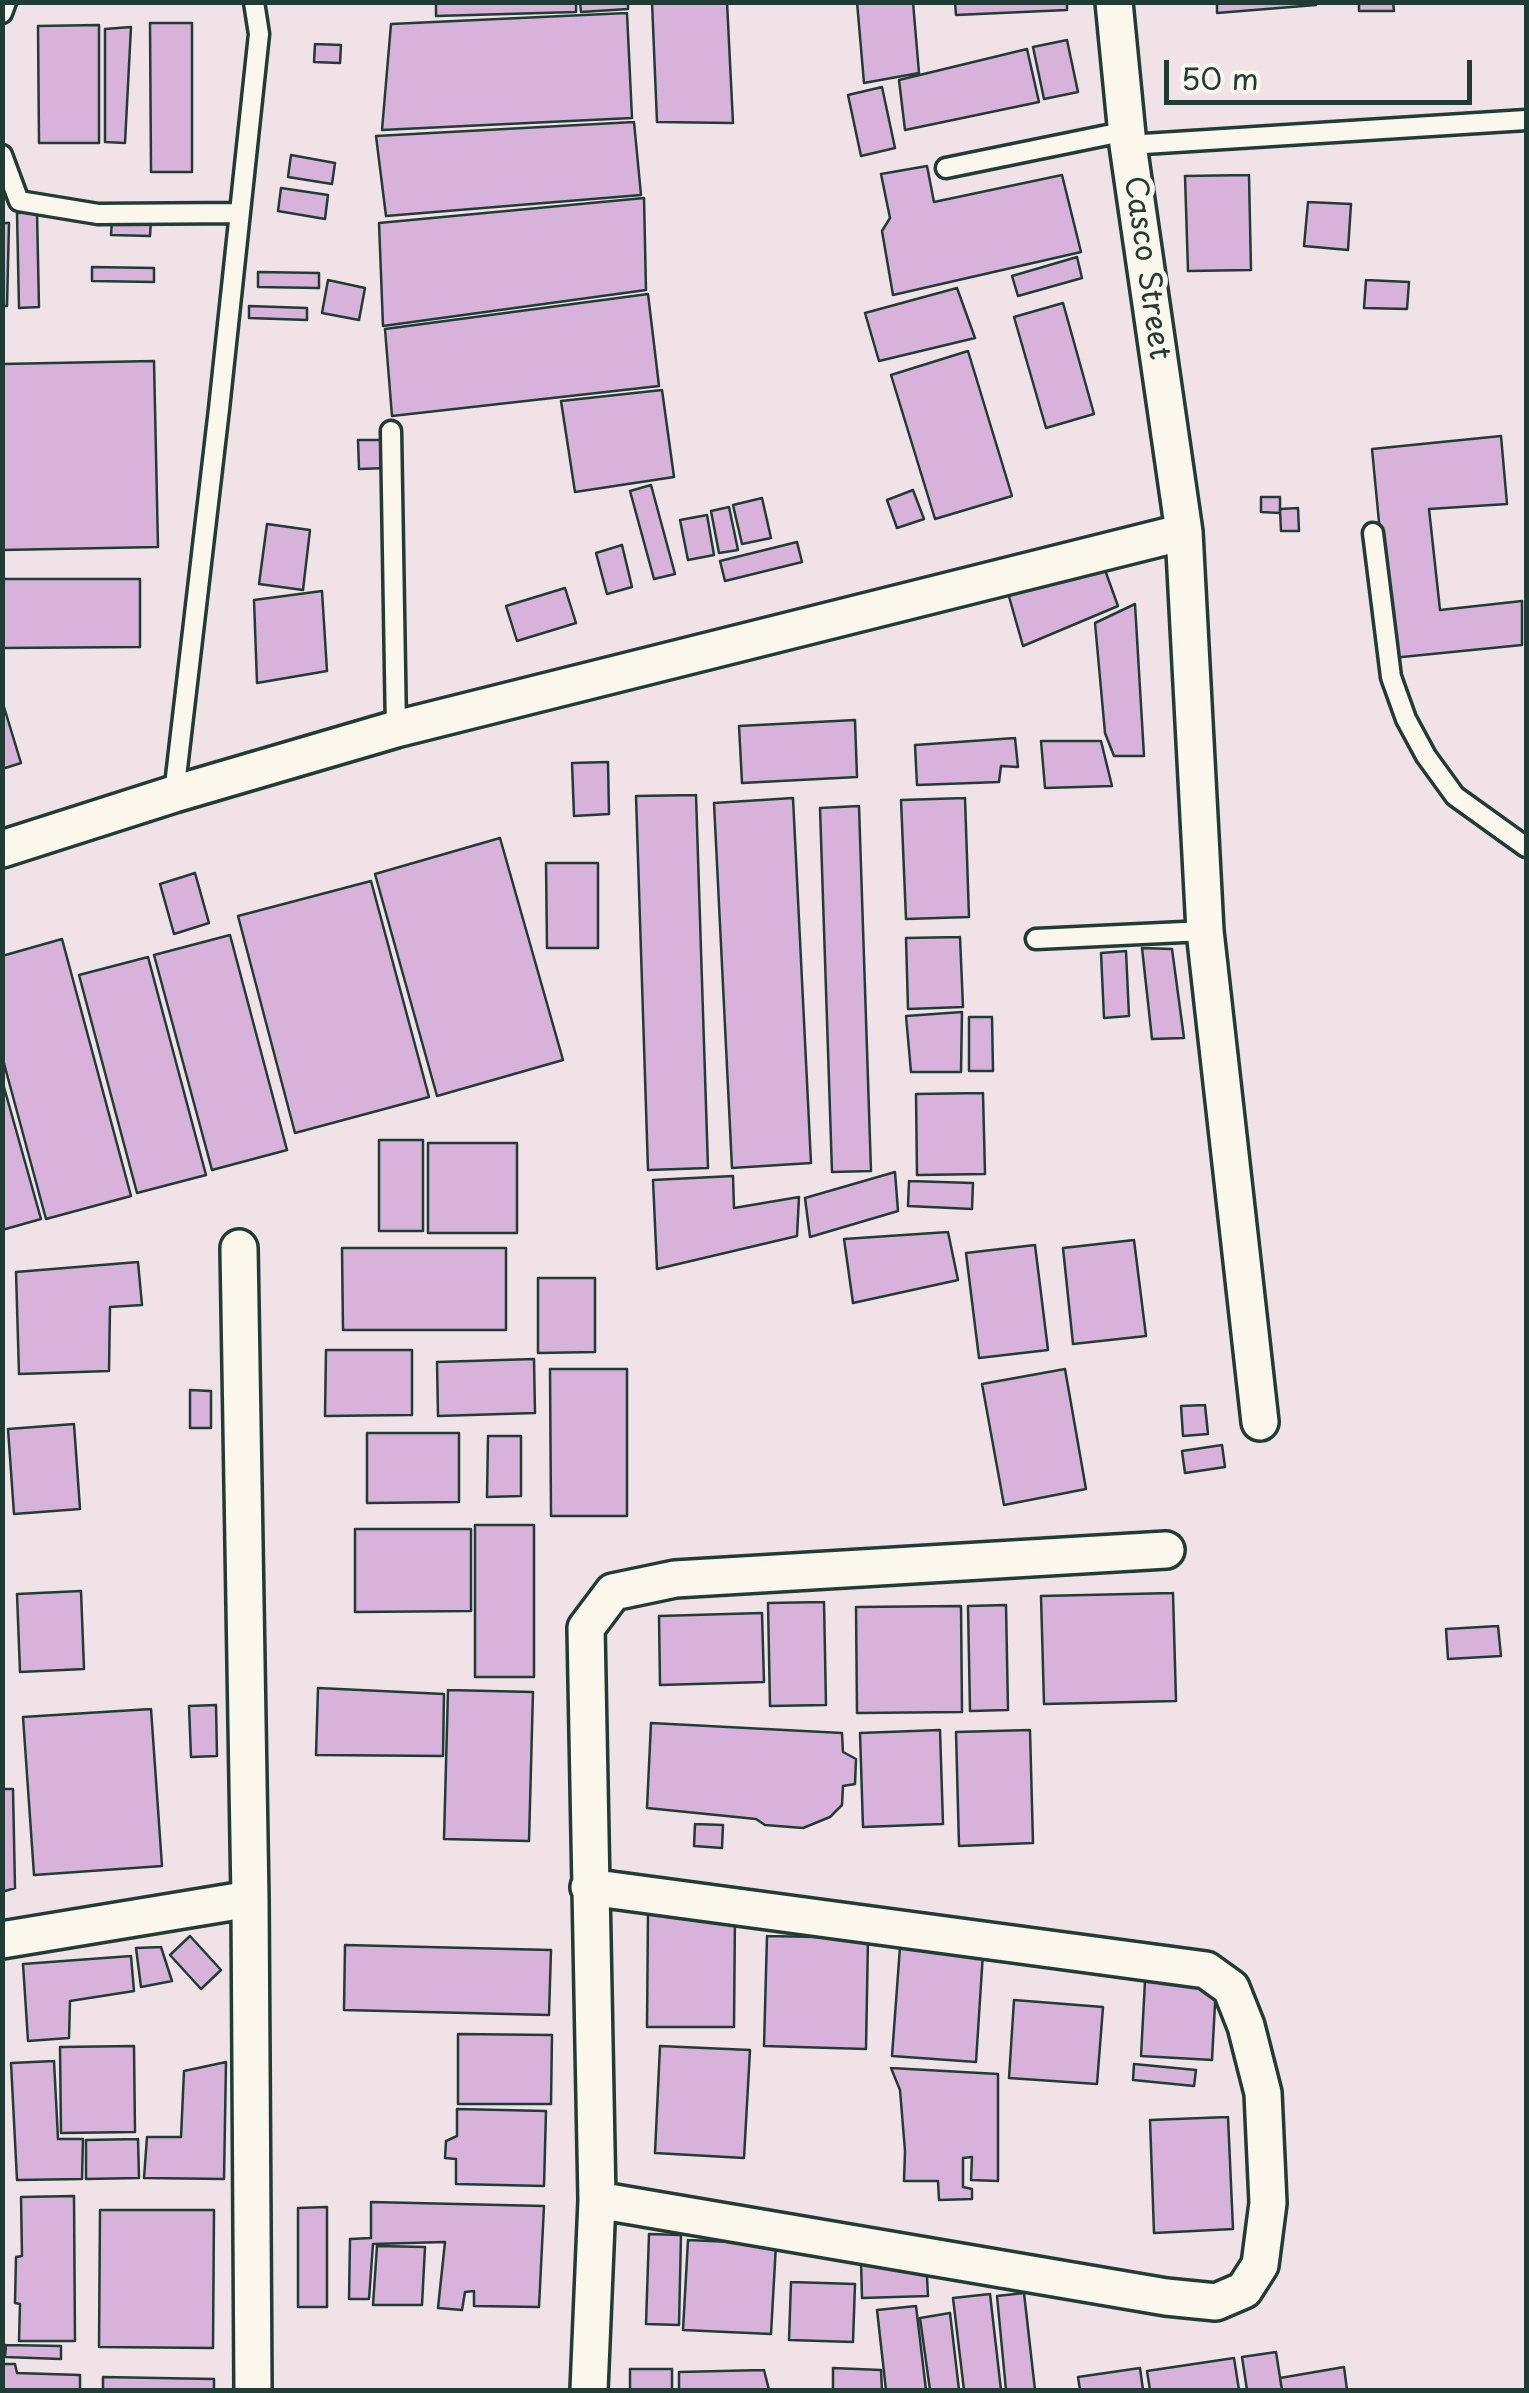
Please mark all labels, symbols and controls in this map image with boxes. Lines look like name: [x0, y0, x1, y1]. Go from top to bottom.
scale bar: [1169, 40, 1476, 102]
text: 50 m: [1181, 55, 1259, 100]
street label: Casco Street: [1115, 174, 1177, 362]

